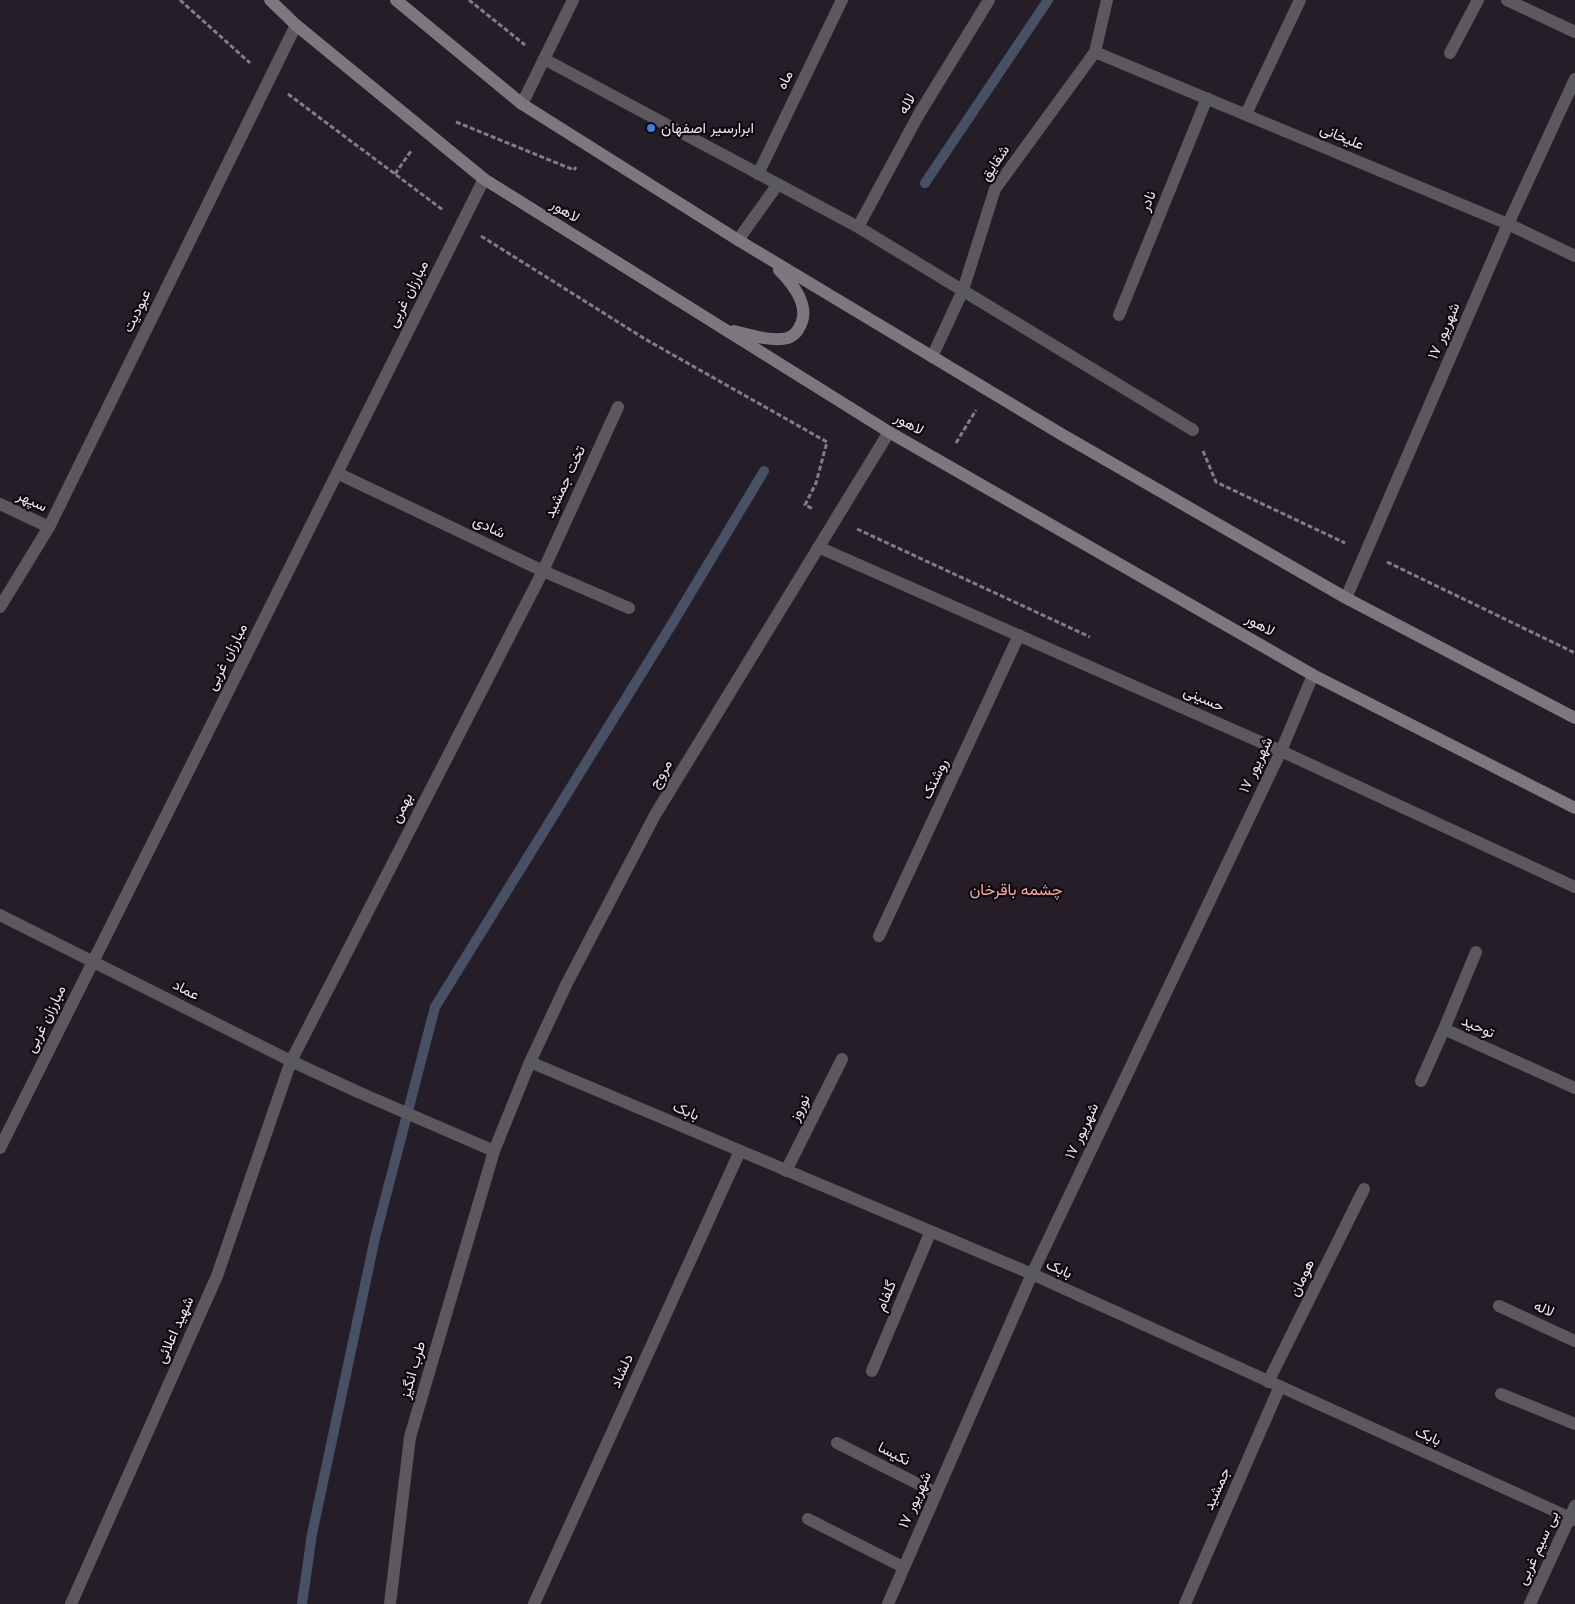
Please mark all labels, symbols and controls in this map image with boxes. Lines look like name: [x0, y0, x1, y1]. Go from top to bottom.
street label: ماه: [773, 68, 797, 92]
street label: لاله: [894, 91, 920, 117]
place label: ابرارسیر اصفهان: [661, 119, 754, 137]
street label: علیخانی: [1317, 120, 1367, 154]
marker: ابرارسیر اصفهان: [645, 122, 657, 134]
street label: شقایق: [977, 142, 1013, 184]
street label: نادر: [1136, 188, 1160, 214]
street label: لاهور: [547, 195, 583, 227]
street label: مبارزان غربی: [383, 257, 433, 331]
street label: عبودیت: [119, 287, 155, 335]
street label: ۱۷ شهریور: [1424, 300, 1464, 362]
street label: لاهور: [891, 409, 927, 439]
street label: تخت جمشید: [540, 443, 590, 521]
street label: سپهر: [14, 486, 50, 516]
street label: شادی: [470, 512, 508, 542]
street label: لاهور: [1242, 610, 1278, 640]
street label: مبارزان غربی: [202, 620, 252, 694]
street label: حسینی: [1181, 682, 1227, 716]
street label: ۱۷ شهریور: [1235, 734, 1277, 796]
street label: مروج: [645, 756, 677, 792]
street label: روشنک: [918, 756, 952, 802]
street label: بهمن: [387, 790, 417, 826]
district label: چشمه باقرخان: [969, 880, 1063, 900]
street label: عماد: [170, 976, 202, 1004]
street label: مبارزان غربی: [22, 982, 70, 1056]
street label: توحید: [1458, 1012, 1498, 1042]
street label: نوروز: [786, 1092, 814, 1124]
street label: بابک: [670, 1097, 702, 1125]
street label: ۱۷ شهریور: [1061, 1100, 1103, 1162]
street label: بابک: [1043, 1255, 1075, 1283]
street label: هومان: [1285, 1256, 1319, 1300]
street label: گلفام: [872, 1278, 900, 1314]
street label: شهید اعلائی: [152, 1294, 198, 1366]
street label: لاله: [1531, 1297, 1557, 1321]
street label: طرب انگیز: [396, 1339, 430, 1401]
street label: دلشاد: [607, 1351, 637, 1391]
street label: بابک: [1412, 1422, 1444, 1450]
street label: نکیسا: [875, 1438, 913, 1470]
street label: جمشید: [1200, 1465, 1234, 1513]
street label: ۱۷ شهریور: [895, 1469, 935, 1531]
street label: بی سیم غربی: [1513, 1508, 1563, 1588]

